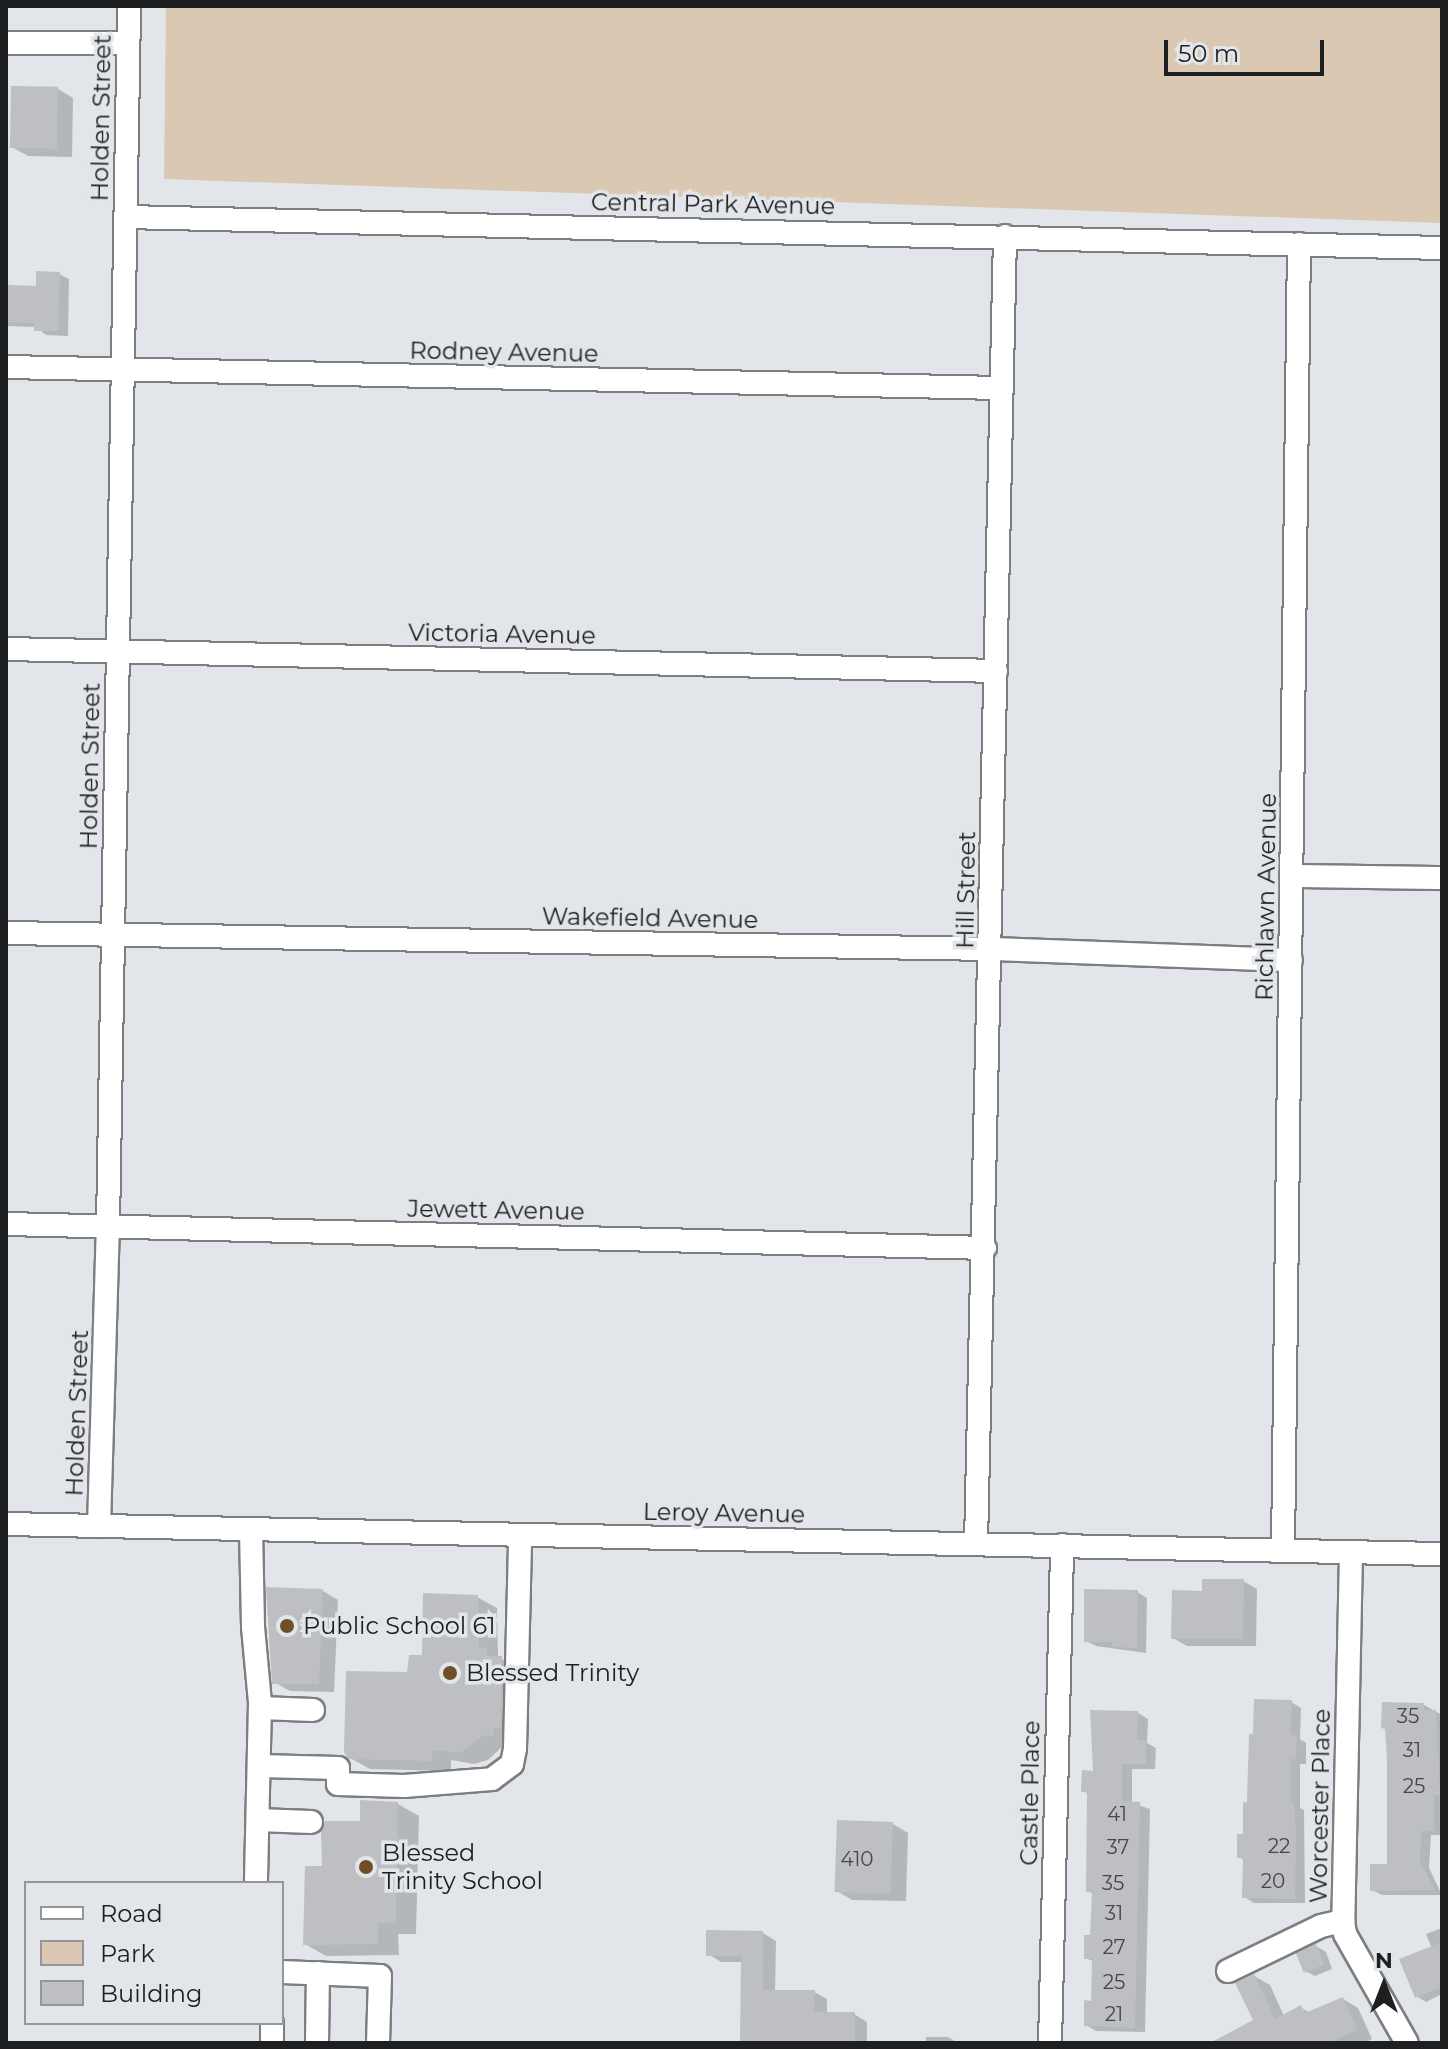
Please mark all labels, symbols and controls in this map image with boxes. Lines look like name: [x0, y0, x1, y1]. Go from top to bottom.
scale bar: [1168, 24, 1328, 74]
street label: Holden Street: [85, 34, 117, 202]
text: 50 m: [1178, 39, 1239, 68]
street label: Central Park Avenue: [591, 187, 835, 221]
street label: Rodney Avenue: [409, 336, 599, 368]
street label: Victoria Avenue: [408, 618, 596, 650]
street label: Holden Street: [74, 682, 106, 850]
street label: Richlawn Avenue: [1250, 793, 1282, 1001]
street label: Hill Street: [951, 831, 981, 949]
street label: Wakefield Avenue: [541, 902, 759, 934]
street label: Jewett Avenue: [407, 1194, 585, 1226]
street label: Holden Street: [60, 1329, 94, 1497]
street label: Leroy Avenue: [643, 1497, 805, 1529]
place label: Public School 61: [303, 1612, 496, 1640]
marker: Public School 61: [278, 1617, 296, 1635]
place label: Blessed Trinity: [466, 1659, 639, 1687]
marker: Blessed Trinity: [441, 1664, 459, 1682]
house number: 35: [1397, 1704, 1419, 1728]
street label: Worcester Place: [1304, 1708, 1336, 1904]
street label: Castle Place: [1014, 1720, 1046, 1866]
house number: 31: [1403, 1738, 1421, 1762]
house number: 25: [1403, 1774, 1425, 1798]
house number: 41: [1107, 1802, 1127, 1826]
house number: 22: [1268, 1834, 1290, 1858]
house number: 37: [1107, 1835, 1129, 1859]
place label: Blessed Trinity School: [382, 1839, 543, 1895]
house number: 410: [840, 1847, 874, 1871]
marker: Blessed Trinity School: [357, 1858, 375, 1876]
house number: 20: [1261, 1869, 1285, 1893]
house number: 35: [1102, 1871, 1124, 1895]
legend: [24, 1881, 284, 2025]
text: Road: [100, 1899, 163, 1928]
house number: 31: [1105, 1901, 1123, 1925]
house number: 27: [1102, 1935, 1126, 1959]
text: Park: [100, 1939, 155, 1968]
north arrow: [1344, 1945, 1424, 2025]
text: N: [1375, 1947, 1393, 1974]
house number: 25: [1103, 1970, 1125, 1994]
text: Building: [100, 1979, 203, 2008]
house number: 21: [1105, 2002, 1123, 2026]

